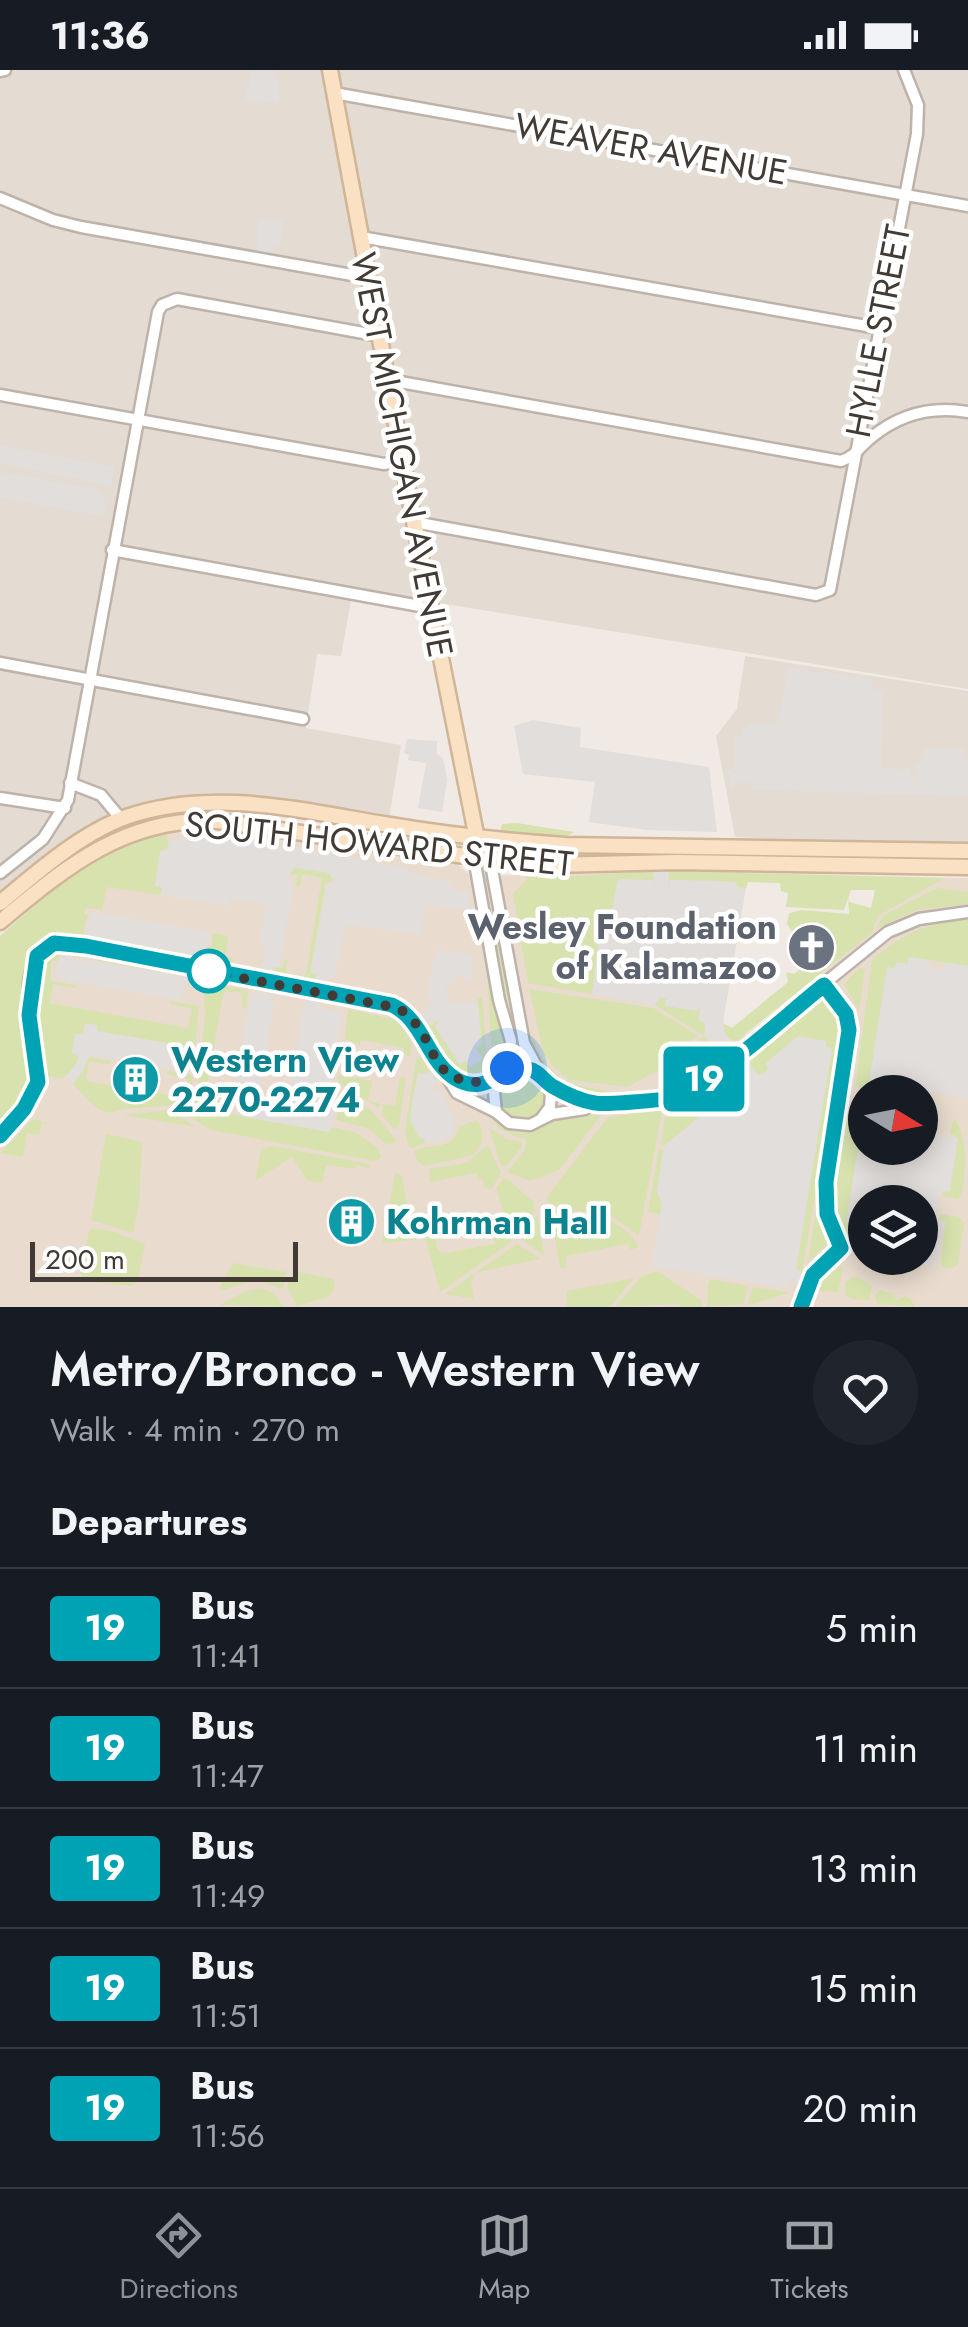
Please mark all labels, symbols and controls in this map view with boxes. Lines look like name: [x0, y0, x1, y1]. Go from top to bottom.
text: 11:36: [50, 8, 150, 63]
street label: WEAVER AVENUE: [511, 100, 791, 198]
street label: HYLLE STREET: [833, 220, 923, 442]
street label: WEST MICHIGAN AVENUE: [338, 248, 466, 662]
street label: SOUTH HOWARD STREET: [182, 799, 576, 889]
place label: Wesley Foundation of Kalamazoo: [468, 902, 777, 992]
church icon: Wesley Foundation of Kalamazoo: [786, 921, 838, 973]
unlabelled marker: [188, 950, 230, 992]
place label: Western View 2270-2274: [171, 1035, 400, 1125]
your location: [482, 1043, 532, 1093]
line badge: 19: [659, 1046, 749, 1112]
building icon: Western View 2270-2274: [110, 1054, 162, 1106]
text: 19: [683, 1054, 725, 1104]
north arrow: [848, 1075, 938, 1165]
map controls: [848, 1075, 938, 1275]
button: layers: [848, 1185, 938, 1275]
building icon: Kohrman Hall: [325, 1196, 377, 1248]
place label: Kohrman Hall: [386, 1197, 608, 1247]
scale bar: [30, 1237, 298, 1282]
text: 200 m: [45, 1239, 125, 1280]
text: Metro/Bronco - Western View: [50, 1335, 700, 1404]
button: heart: [813, 1340, 918, 1445]
text: Walk · 4 min · 270 m: [50, 1407, 340, 1453]
text: Departures: [50, 1494, 247, 1549]
text: Bus: [190, 1578, 254, 1633]
text: 5 min: [826, 1601, 918, 1656]
text: 19: [84, 1603, 126, 1653]
text: 11:41: [190, 1633, 261, 1679]
text: Bus: [190, 1698, 254, 1753]
text: 11 min: [813, 1721, 918, 1776]
text: 19: [84, 1723, 126, 1773]
text: 11:47: [190, 1753, 264, 1799]
text: Bus: [190, 1818, 254, 1873]
text: 13 min: [809, 1841, 918, 1896]
text: 19: [84, 1843, 126, 1893]
text: 11:49: [190, 1873, 266, 1919]
text: Bus: [190, 1938, 254, 1993]
text: 15 min: [809, 1961, 918, 2016]
text: 19: [84, 1963, 126, 2013]
text: 11:51: [190, 1993, 261, 2039]
text: Bus: [190, 2058, 254, 2113]
text: 20 min: [803, 2081, 918, 2136]
text: 19: [84, 2083, 126, 2133]
text: 11:56: [190, 2113, 265, 2159]
tab: Directions: [119, 2208, 238, 2309]
tab: Map: [477, 2208, 532, 2309]
tab: Tickets: [771, 2208, 849, 2309]

